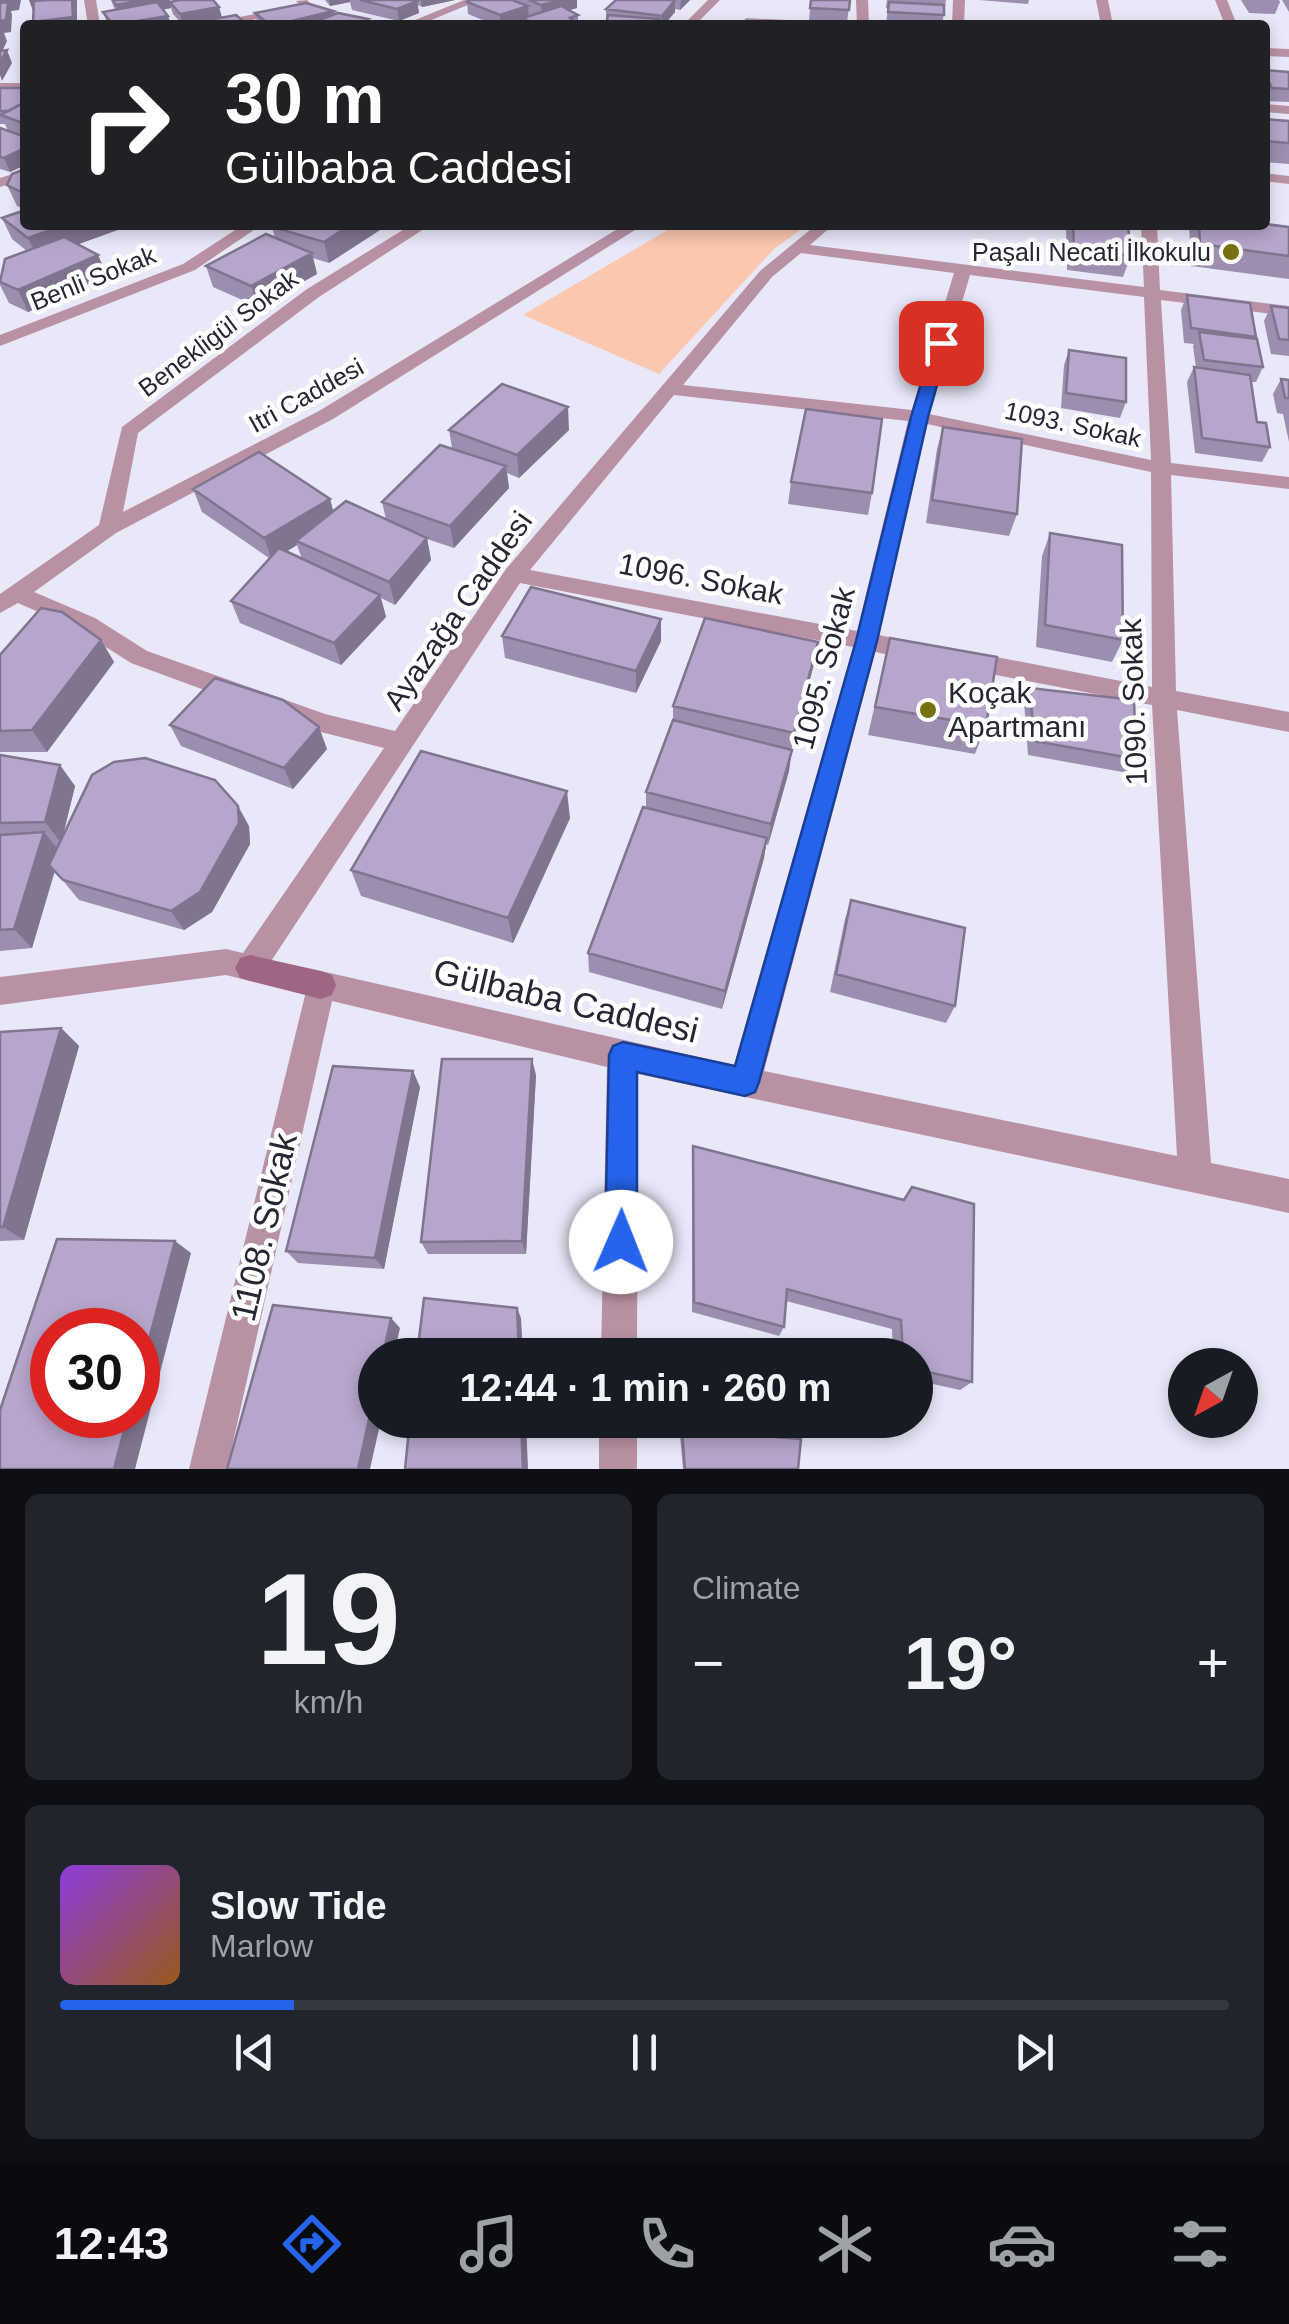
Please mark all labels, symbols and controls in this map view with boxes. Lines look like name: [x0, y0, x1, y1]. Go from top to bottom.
icon: right: [60, 60, 190, 190]
text: 30 m: [225, 60, 385, 138]
text: Gülbaba Caddesi: [225, 142, 573, 193]
place label: Paşalı Necati İlkokulu: [972, 238, 1211, 266]
street label: Benli Sokak: [27, 240, 160, 316]
marker: Paşalı Necati İlkokulu: [1220, 241, 1242, 263]
street label: Benekligül Sokak: [133, 264, 303, 402]
pin: [899, 301, 984, 386]
icon: arrive: [914, 316, 969, 371]
street label: Itri Caddesi: [244, 352, 368, 438]
street label: 1093. Sokak: [1002, 396, 1144, 452]
street label: Ayazağa Caddesi: [377, 505, 538, 716]
street label: 1096. Sokak: [616, 546, 787, 611]
street label: 1095. Sokak: [786, 582, 861, 753]
street label: 1090. Sokak: [1114, 617, 1153, 786]
place label: Koçak Apartmanı: [948, 676, 1086, 743]
marker: Koçak Apartmanı: [917, 699, 939, 721]
street label: Gülbaba Caddesi: [430, 951, 702, 1050]
street label: 1108. Sokak: [223, 1128, 304, 1325]
position arrow: [569, 1190, 673, 1294]
speed limit sign: 30: [30, 1308, 160, 1438]
north arrow: [1168, 1348, 1258, 1438]
map controls: [1168, 1348, 1258, 1438]
text: 12:44 · 1 min · 260 m: [460, 1367, 831, 1409]
text: 19: [256, 1546, 401, 1692]
text: Climate: [692, 1570, 800, 1606]
text: 19°: [904, 1621, 1017, 1705]
text: −: [692, 1632, 724, 1694]
text: +: [1197, 1632, 1229, 1694]
text: km/h: [294, 1684, 363, 1720]
text: Slow Tide: [210, 1885, 387, 1927]
text: Marlow: [210, 1928, 313, 1964]
icon: previous: [227, 2025, 282, 2080]
icon: pause: [617, 2025, 672, 2080]
icon: next: [1007, 2025, 1062, 2080]
icon: directions: [277, 2209, 347, 2279]
icon: music: [454, 2209, 524, 2279]
icon: phone: [632, 2209, 702, 2279]
icon: climate: [810, 2209, 880, 2279]
icon: car: [987, 2209, 1057, 2279]
icon: filters: [1165, 2209, 1235, 2279]
text: 12:43: [54, 2218, 169, 2269]

